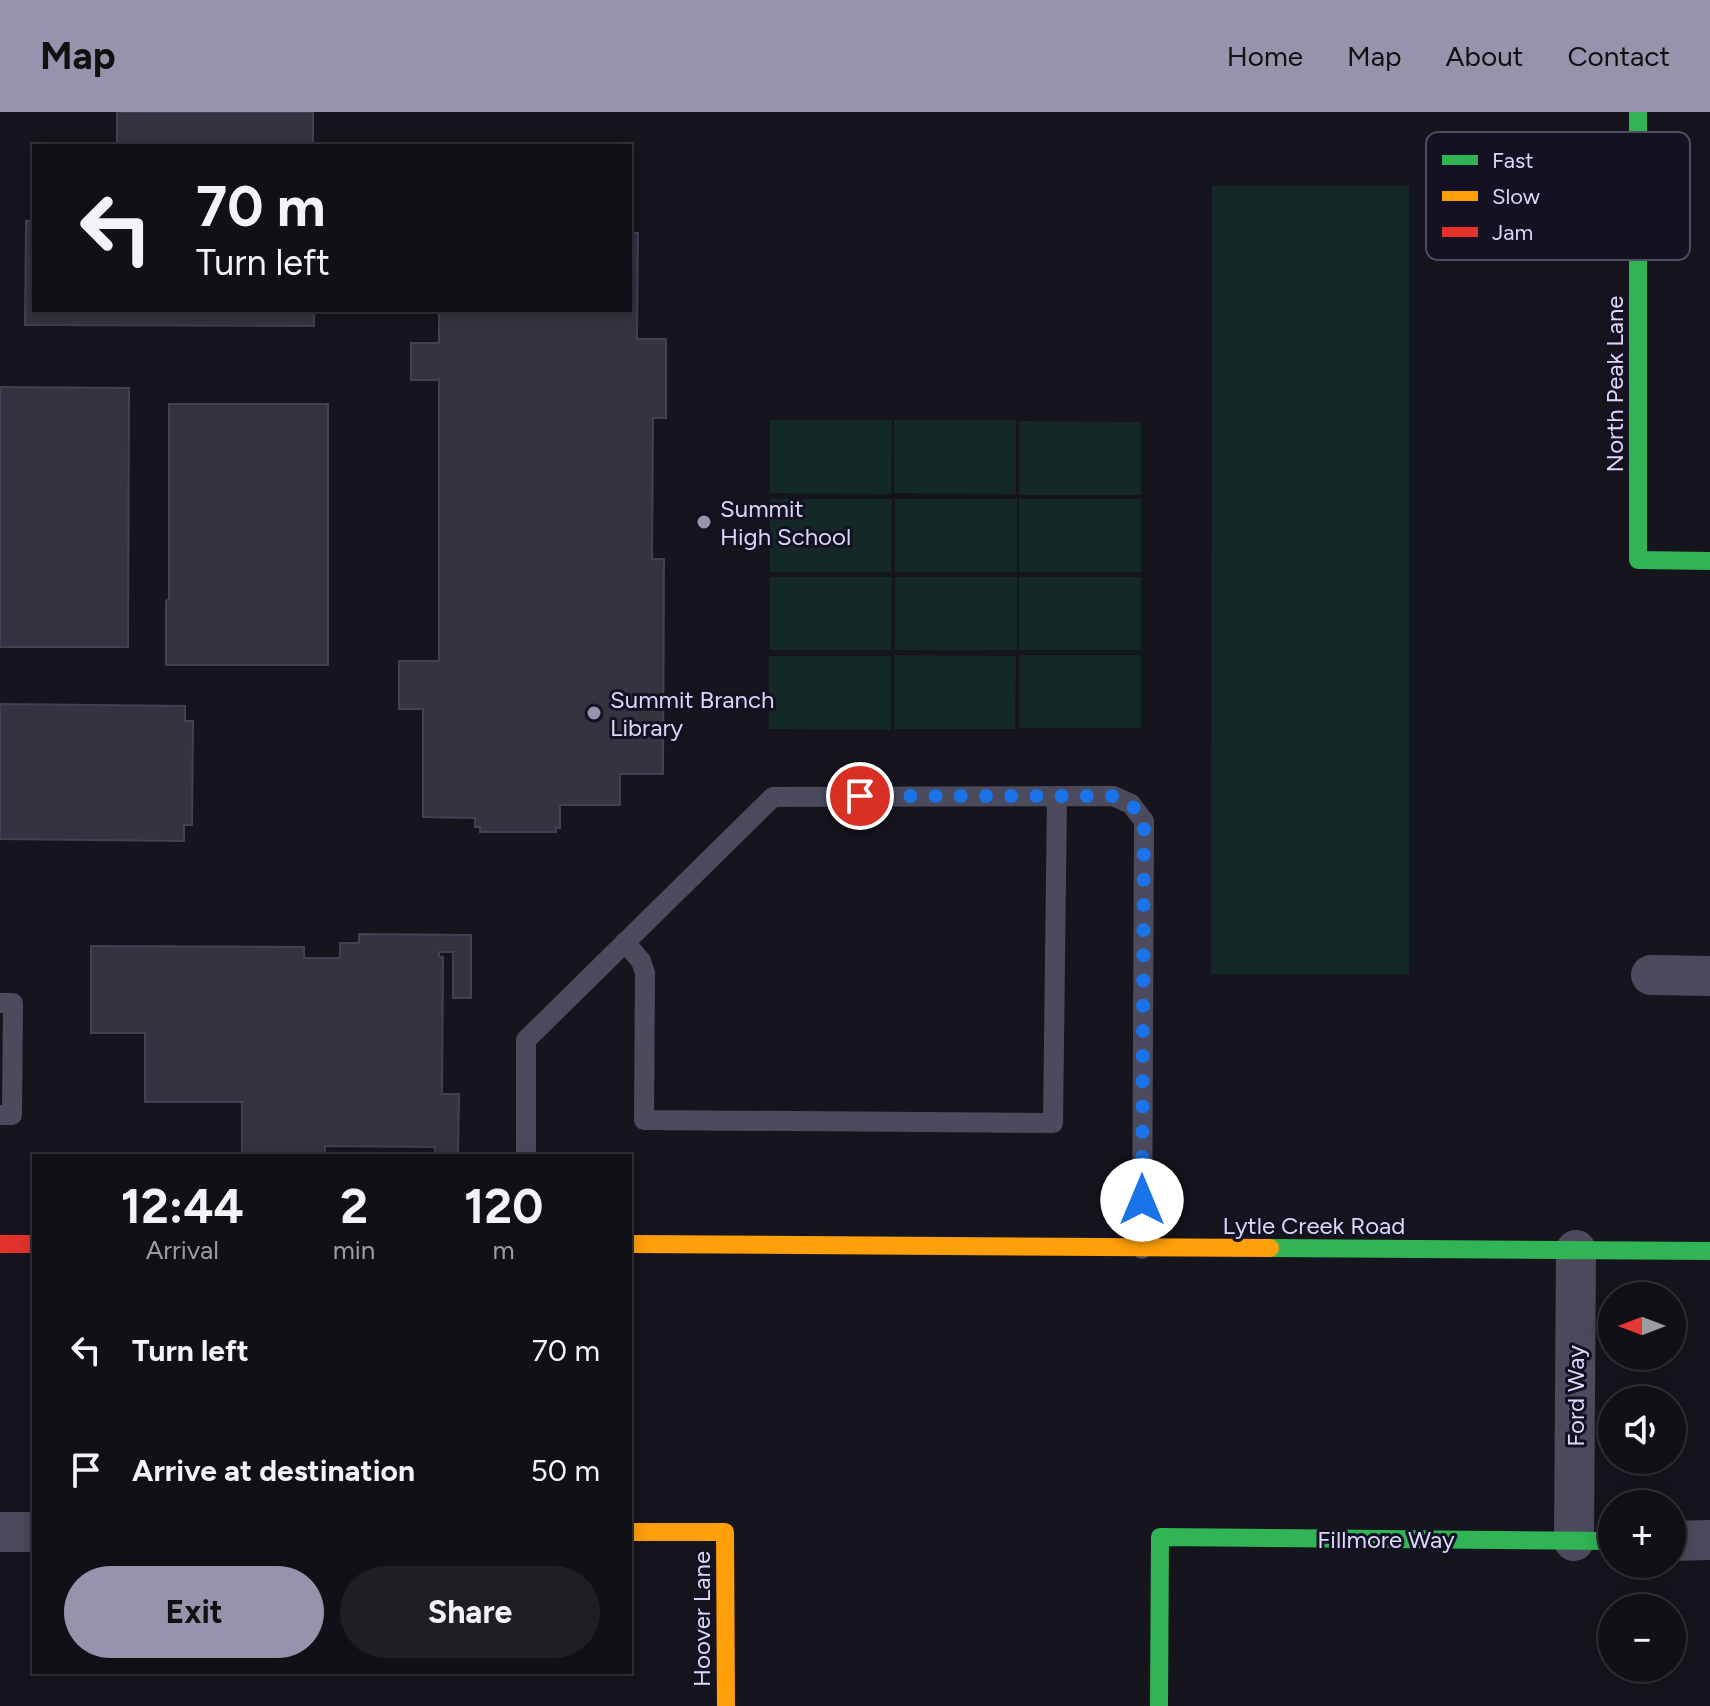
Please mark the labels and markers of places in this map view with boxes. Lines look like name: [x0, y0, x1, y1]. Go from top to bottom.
place label: Summit High School: [720, 494, 851, 551]
marker: Summit High School: [695, 513, 713, 531]
place label: Summit Branch Library: [610, 685, 774, 742]
marker: Summit Branch Library: [585, 704, 603, 722]
pin: [826, 762, 894, 830]

